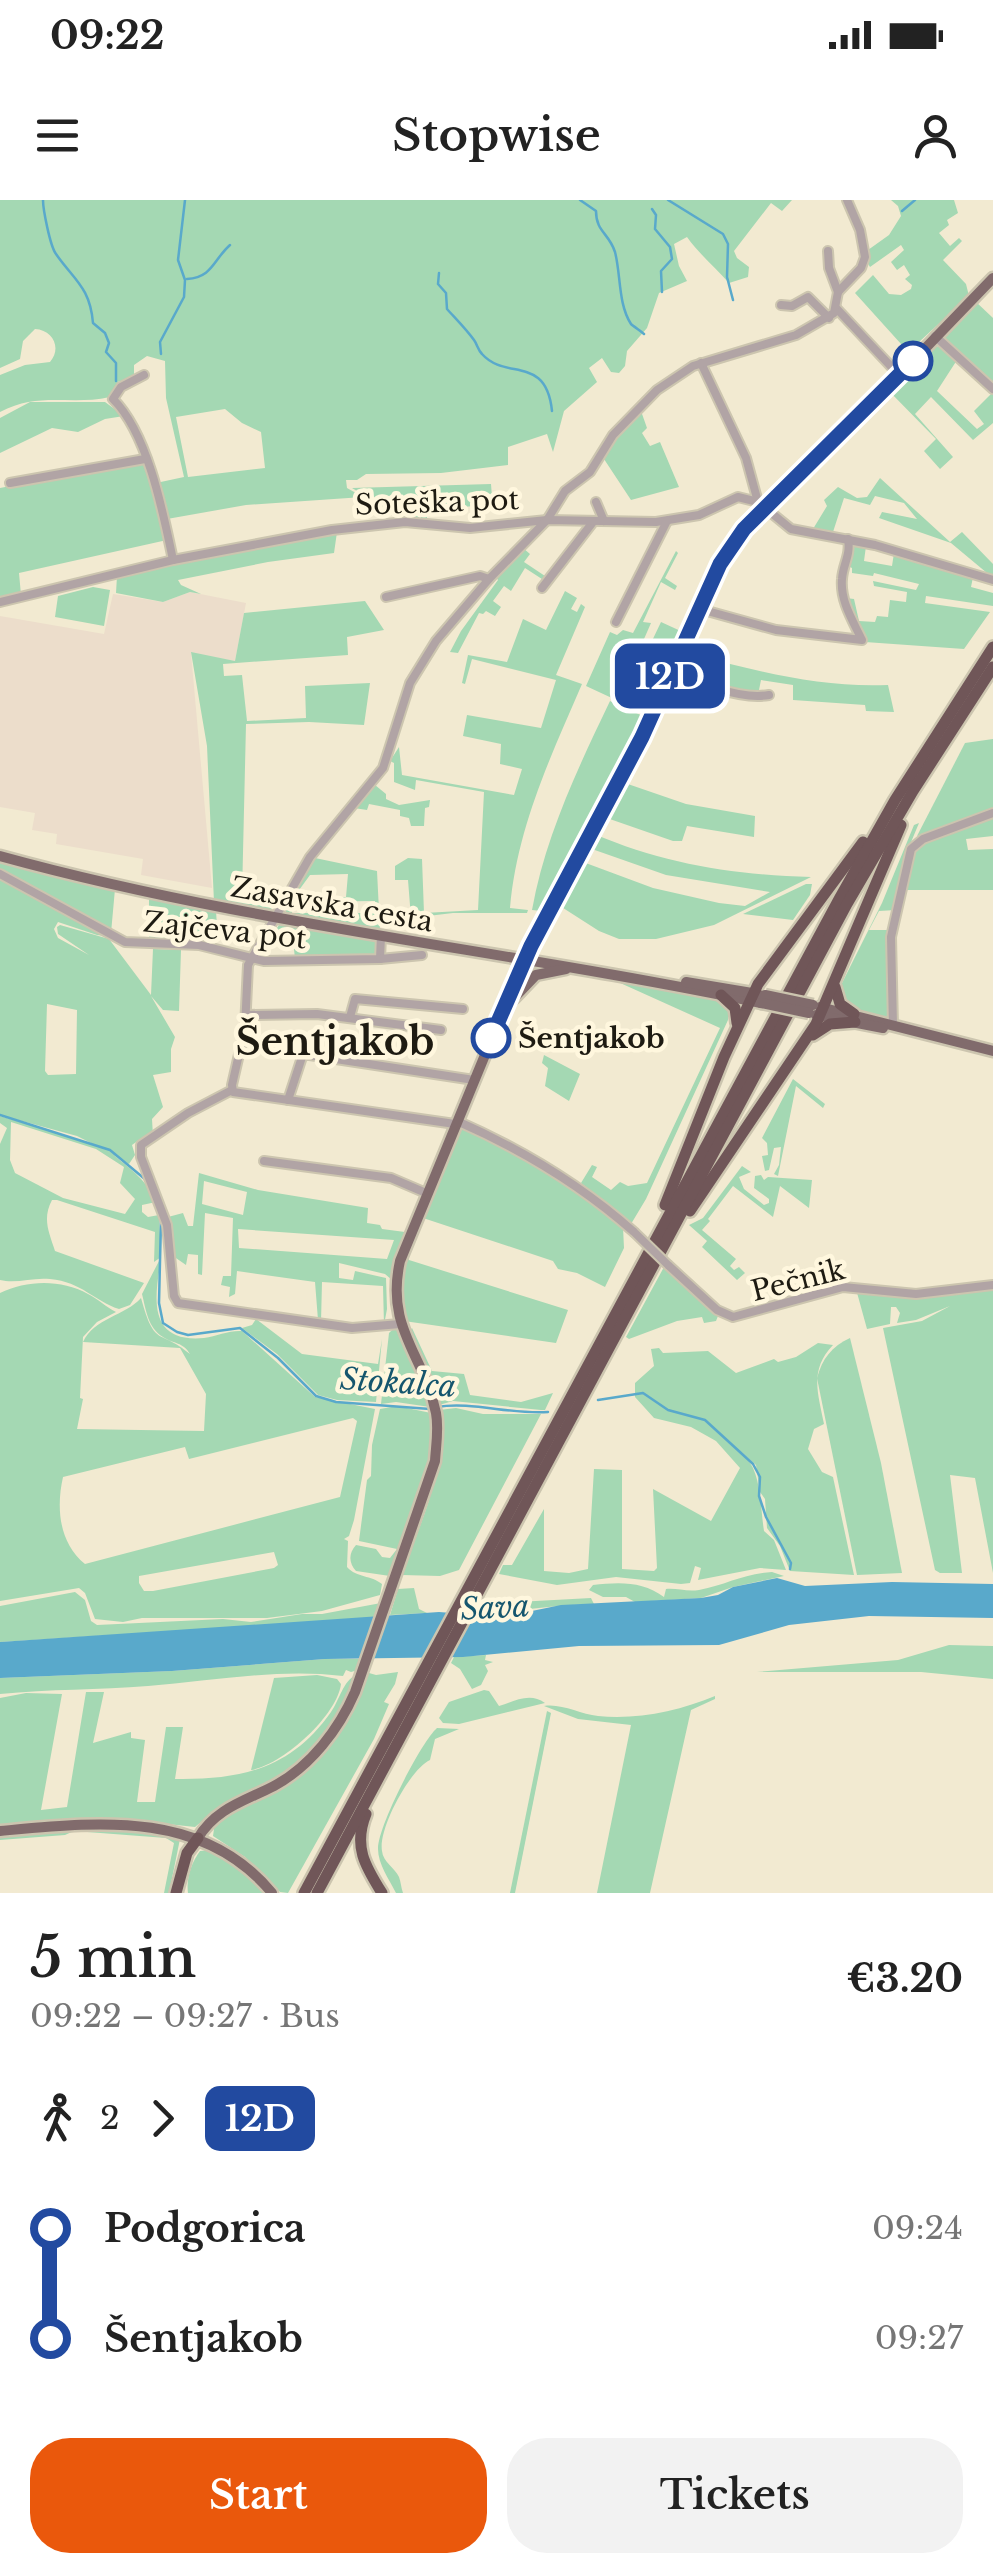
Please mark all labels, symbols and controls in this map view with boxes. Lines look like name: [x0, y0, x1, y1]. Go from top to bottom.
text: 09:22: [50, 12, 165, 59]
text: Stopwise: [392, 107, 601, 163]
icon: menu: [30, 108, 85, 163]
icon: person: [908, 108, 963, 163]
unlabelled marker: [894, 342, 932, 380]
street label: Soteška pot: [354, 482, 520, 523]
line badge: 12D: [612, 644, 728, 708]
text: 12D: [635, 655, 705, 698]
street label: Zasavska cesta: [228, 869, 436, 940]
street label: Zajčeva pot: [141, 905, 309, 957]
district label: Šentjakob: [236, 1017, 434, 1065]
marker: Šentjakob: [472, 1019, 510, 1057]
place label: Šentjakob: [518, 1021, 665, 1056]
street label: Pečnik: [748, 1252, 849, 1309]
water label: Stokalca: [339, 1360, 457, 1405]
water label: Sava: [460, 1587, 530, 1628]
text: 5 min: [30, 1924, 196, 1992]
text: €3.20: [847, 1955, 963, 2002]
text: 09:22 – 09:27 · Bus: [30, 1996, 340, 2036]
icon: walk: [30, 2091, 85, 2146]
icon: forward: [135, 2091, 190, 2146]
text: 12D: [225, 2097, 295, 2140]
text: 2: [100, 2098, 120, 2138]
text: Podgorica: [104, 2205, 306, 2252]
text: 09:24: [872, 2208, 963, 2248]
text: Šentjakob: [104, 2315, 303, 2362]
text: 09:27: [875, 2318, 963, 2358]
button: Start: [30, 2438, 487, 2553]
button: Tickets: [507, 2438, 963, 2553]

